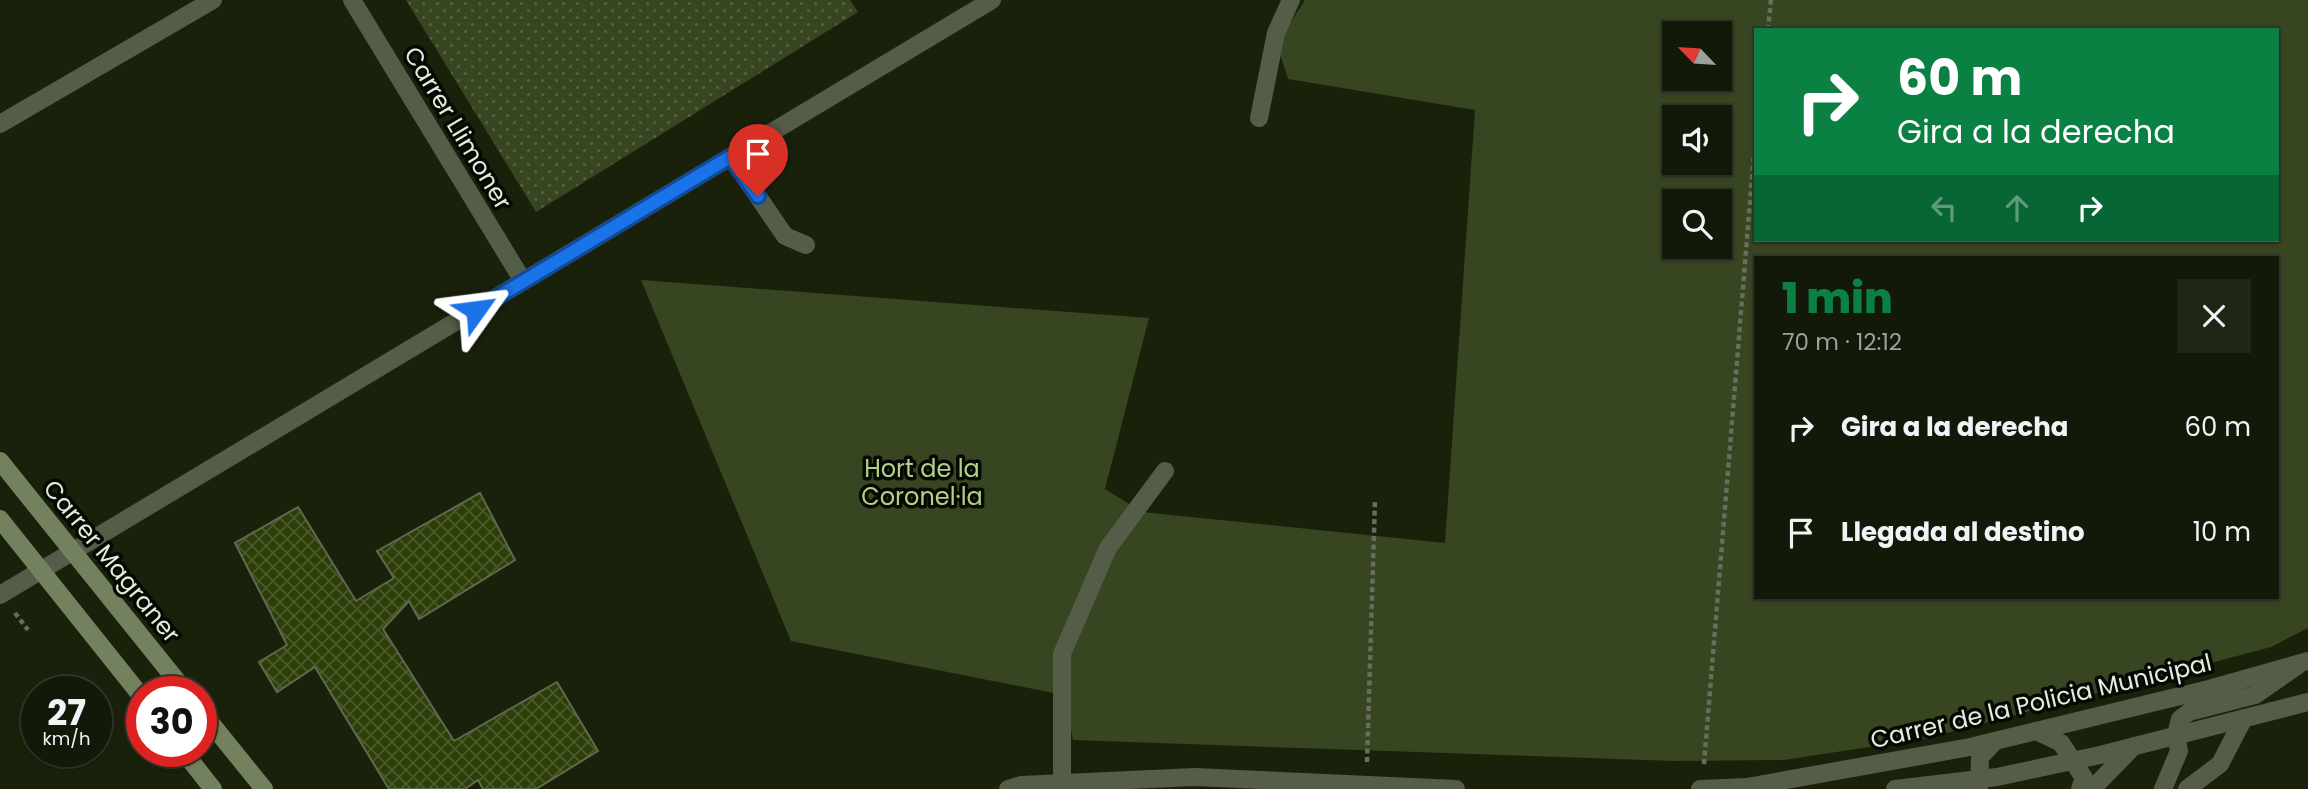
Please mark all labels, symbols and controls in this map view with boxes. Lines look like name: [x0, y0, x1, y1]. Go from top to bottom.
north arrow: [1662, 21, 1732, 91]
map controls: [1662, 21, 1732, 259]
street label: Carrer Llimoner: [396, 40, 520, 216]
text: 60 m: [1897, 44, 2022, 112]
icon: right: [1782, 56, 1873, 147]
button: sound: [1662, 105, 1732, 175]
text: Gira a la derecha: [1897, 109, 2175, 154]
pin: [728, 124, 788, 196]
icon: arrive: [739, 135, 777, 173]
button: search: [1662, 189, 1732, 259]
icon: left: [1925, 189, 1963, 227]
icon: ahead: [1998, 189, 2036, 227]
icon: right: [2071, 189, 2109, 227]
text: 1 min: [1782, 269, 1893, 328]
position arrow: [439, 273, 513, 347]
button: close: [2177, 279, 2251, 353]
text: 70 m · 12:12: [1782, 326, 1902, 358]
icon: right: [1782, 409, 1820, 447]
text: Gira a la derecha: [1841, 409, 2069, 445]
text: 60 m: [2184, 409, 2251, 445]
park label: Hort de la Coronel·la: [861, 452, 983, 513]
street label: Carrer Magraner: [36, 473, 188, 649]
icon: arrive: [1782, 514, 1820, 552]
text: Llegada al destino: [1841, 514, 2085, 550]
text: 10 m: [2193, 514, 2251, 550]
street label: Carrer de la Policia Municipal: [1867, 646, 2215, 756]
speed limit sign: 30: [126, 676, 217, 767]
text: 27: [47, 688, 86, 737]
text: km/h: [43, 726, 90, 751]

